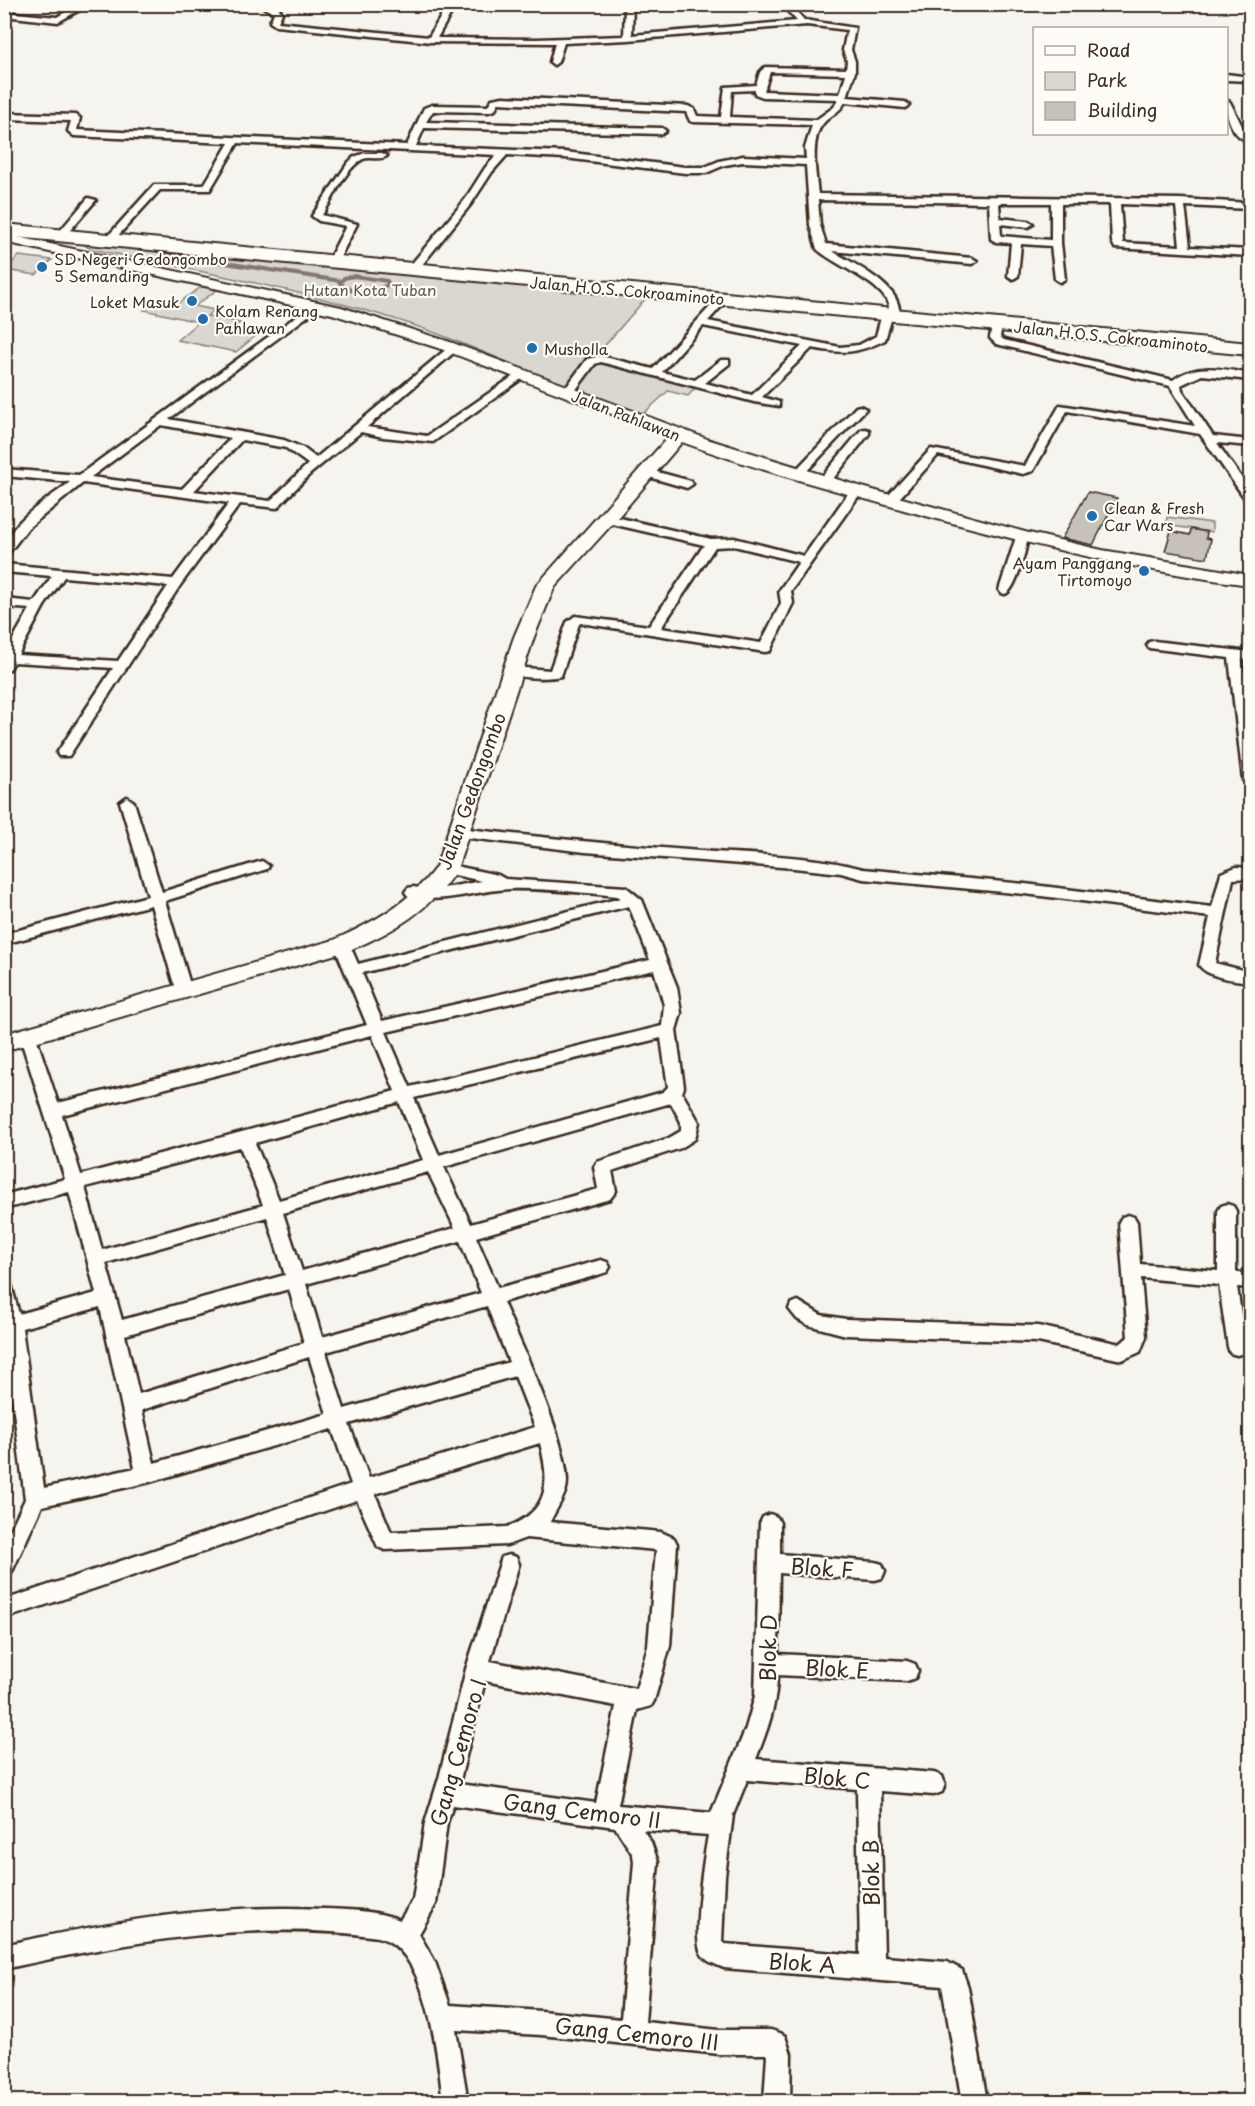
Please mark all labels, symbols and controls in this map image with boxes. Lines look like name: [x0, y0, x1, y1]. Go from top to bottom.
legend: [1033, 27, 1228, 135]
text: Road: [1087, 36, 1131, 63]
text: Park: [1087, 66, 1127, 93]
text: Building: [1087, 96, 1157, 123]
place label: SD Negeri Gedongombo 5 Semanding: [54, 247, 227, 287]
marker: SD Negeri Gedongombo 5 Semanding: [35, 260, 49, 274]
street label: Jalan H.O.S. Cokroaminoto: [529, 270, 725, 310]
park label: Hutan Kota Tuban: [304, 278, 436, 301]
place label: Loket Masuk: [90, 290, 180, 313]
marker: Loket Masuk: [185, 294, 199, 308]
place label: Kolam Renang Pahlawan: [215, 299, 318, 339]
marker: Kolam Renang Pahlawan: [196, 312, 210, 326]
street label: Jalan H.O.S. Cokroaminoto: [1013, 314, 1209, 358]
place label: Musholla: [544, 337, 609, 360]
marker: Musholla: [525, 341, 539, 355]
street label: Jalan Pahlawan: [568, 384, 684, 446]
place label: Clean & Fresh Car Wars: [1104, 496, 1204, 536]
marker: Clean & Fresh Car Wars: [1085, 509, 1099, 523]
place label: Ayam Panggang Tirtomoyo: [1013, 551, 1132, 591]
marker: Ayam Panggang Tirtomoyo: [1137, 564, 1151, 578]
street label: Jalan Gedongombo: [430, 709, 512, 873]
street label: Blok F: [789, 1549, 855, 1585]
street label: Blok D: [750, 1614, 784, 1682]
street label: Blok E: [804, 1650, 870, 1686]
street label: Gang Cemoro I: [421, 1674, 493, 1830]
street label: Blok C: [802, 1758, 872, 1796]
street label: Gang Cemoro II: [501, 1784, 663, 1836]
street label: Blok B: [853, 1839, 887, 1907]
street label: Blok A: [767, 1944, 837, 1980]
street label: Gang Cemoro III: [554, 2008, 720, 2058]

